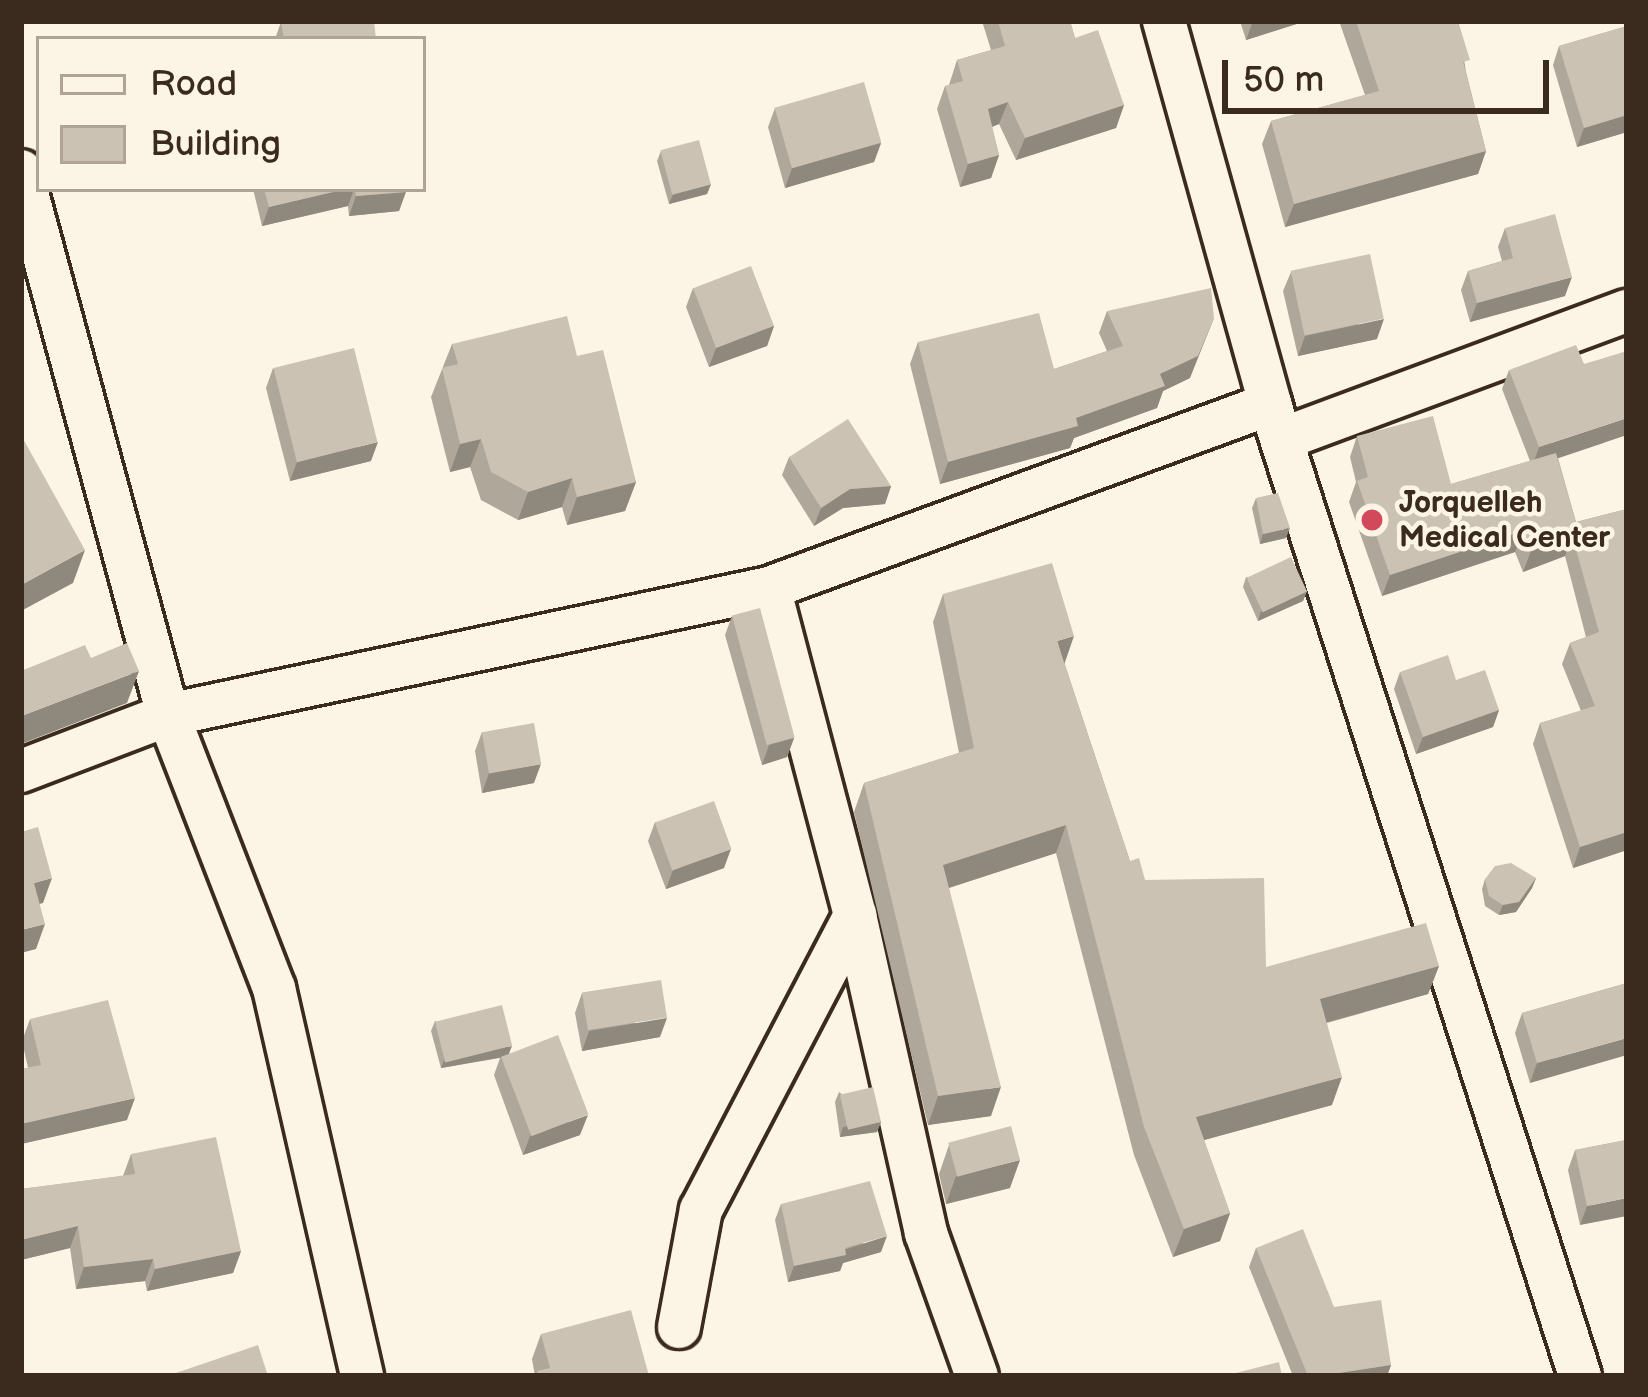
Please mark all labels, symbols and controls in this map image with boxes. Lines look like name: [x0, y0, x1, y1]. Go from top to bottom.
legend: [36, 36, 426, 192]
scale bar: [1228, 36, 1555, 110]
text: 50 m: [1243, 59, 1324, 102]
text: Road: [150, 63, 237, 106]
text: Building: [150, 123, 281, 166]
place label: Jorquelleh Medical Center: [1399, 485, 1610, 556]
marker: Jorquelleh Medical Center: [1356, 504, 1388, 536]

